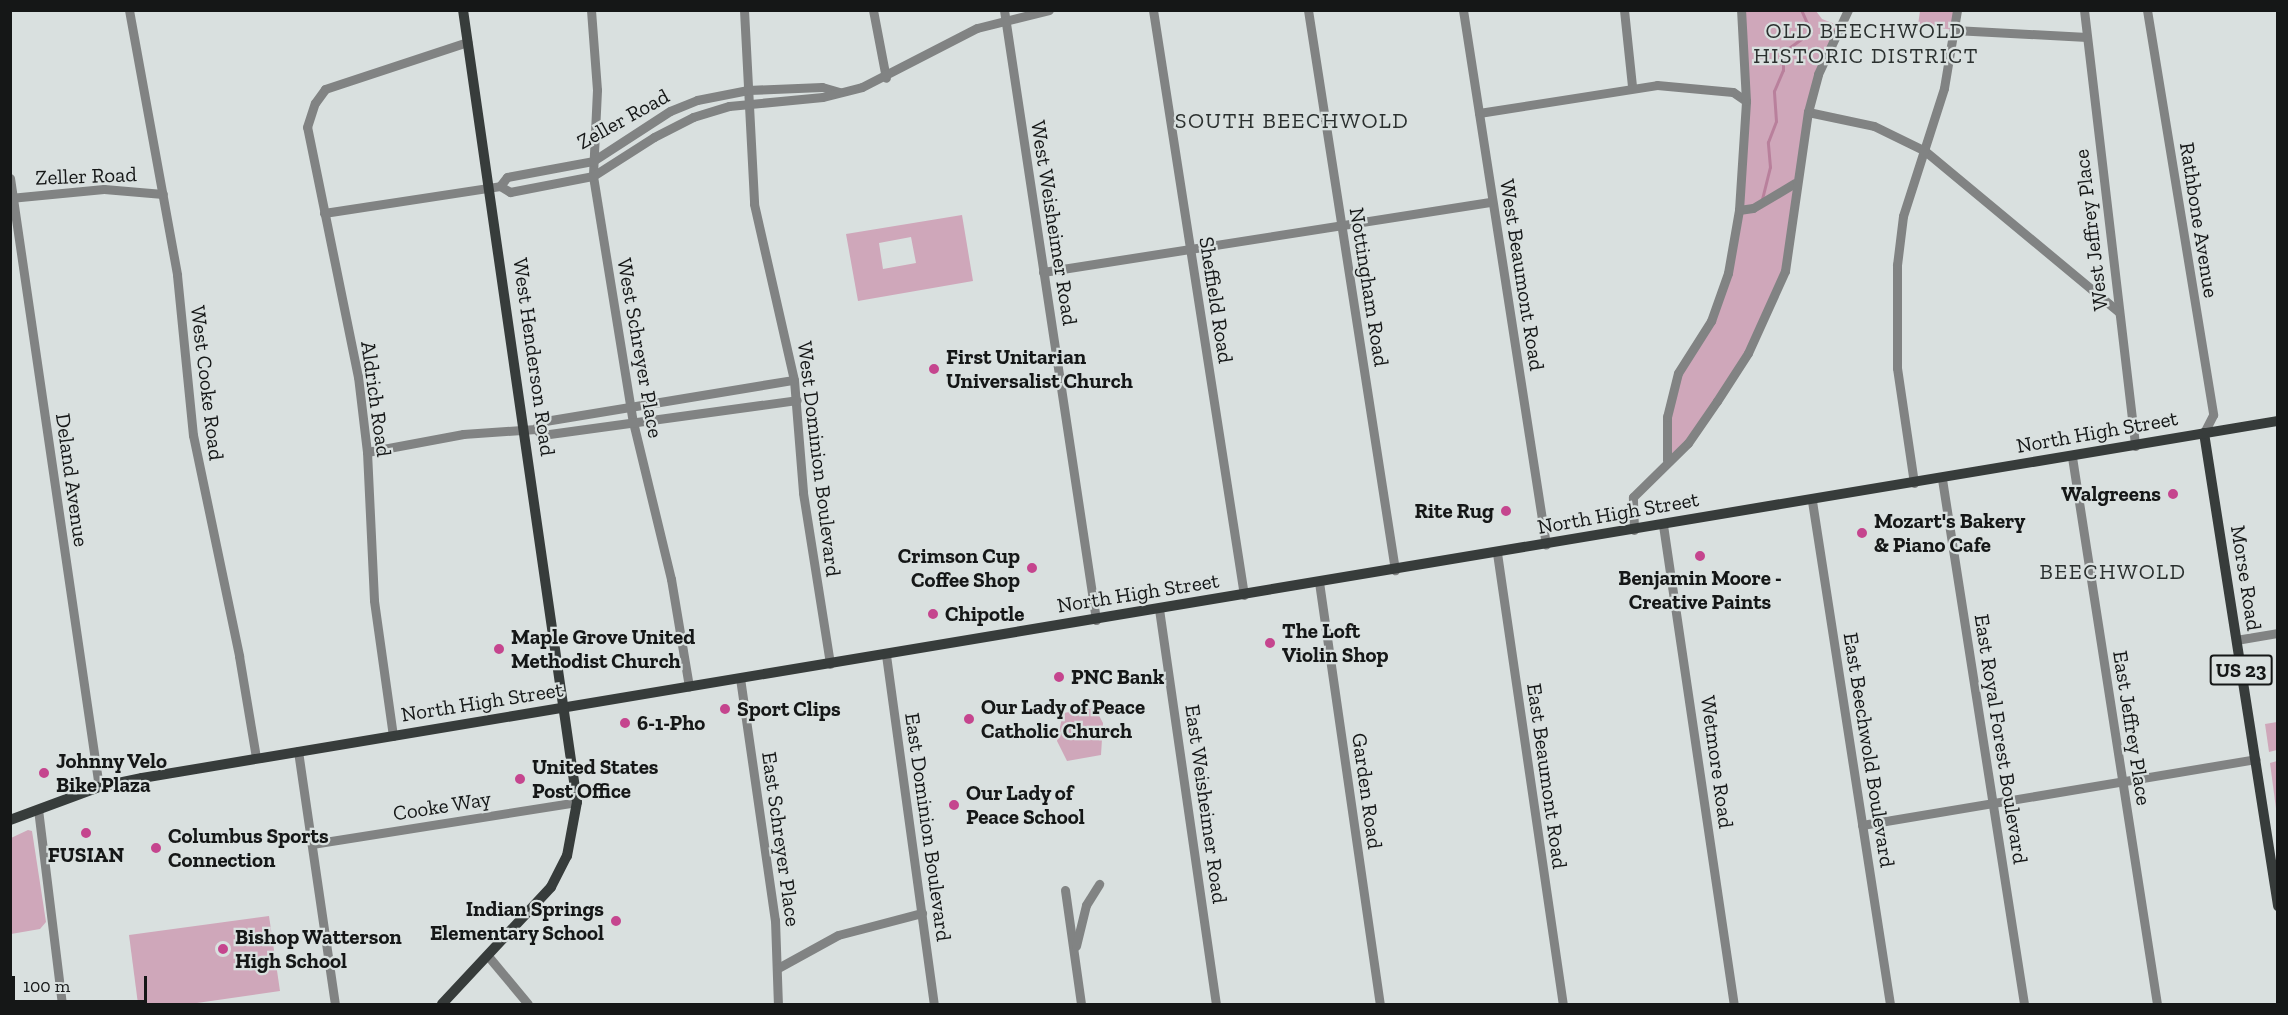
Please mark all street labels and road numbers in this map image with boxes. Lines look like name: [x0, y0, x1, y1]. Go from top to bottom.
street label: Zeller Road: [572, 83, 674, 155]
street label: West Weisheimer Road: [1025, 118, 1083, 328]
street label: Rathbone Avenue: [2174, 140, 2224, 300]
street label: West Jeffrey Place: [2069, 147, 2113, 313]
street label: Zeller Road: [35, 162, 137, 190]
street label: West Beaumont Road: [1494, 178, 1550, 372]
street label: Nottingham Road: [1344, 206, 1394, 368]
street label: Sheffield Road: [1194, 235, 1238, 365]
street label: West Henderson Road: [508, 256, 560, 458]
street label: West Schreyer Place: [612, 256, 668, 440]
street label: West Cooke Road: [185, 304, 229, 462]
street label: Aldrich Road: [355, 339, 397, 459]
street label: West Dominion Boulevard: [792, 340, 846, 578]
street label: North High Street: [2014, 405, 2180, 459]
street label: Deland Avenue: [50, 411, 94, 549]
street label: North High Street: [1535, 486, 1701, 540]
street label: Morse Road: [2225, 523, 2267, 633]
street label: North High Street: [1055, 568, 1221, 618]
street label: East Royal Forest Boulevard: [1969, 612, 2033, 866]
street label: East Beechwold Boulevard: [1838, 631, 1900, 869]
street label: East Jeffrey Place: [2107, 648, 2157, 808]
road number: US 23: [2210, 653, 2272, 687]
street label: North High Street: [399, 677, 565, 727]
street label: East Beaumont Road: [1521, 681, 1573, 871]
street label: Wetmore Road: [1695, 694, 1739, 830]
street label: East Weisheimer Road: [1179, 702, 1233, 906]
street label: East Dominion Boulevard: [899, 711, 957, 943]
street label: Garden Road: [1346, 731, 1388, 851]
street label: East Schreyer Place: [756, 750, 806, 928]
street label: Cooke Way: [391, 786, 493, 826]

